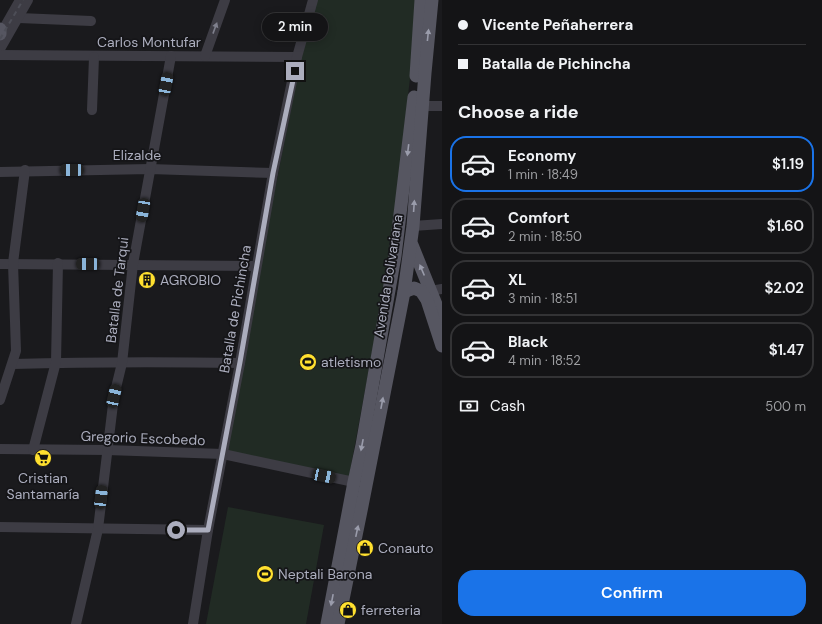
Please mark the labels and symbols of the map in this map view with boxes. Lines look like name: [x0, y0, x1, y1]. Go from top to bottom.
callout: 2 min: [262, 13, 328, 41]
one-way arrow: [212, 22, 218, 34]
one-way arrow: [425, 29, 432, 41]
street label: Carlos Montufar: [97, 33, 201, 51]
route end: [286, 62, 304, 80]
car: [158, 71, 174, 97]
one-way arrow: [405, 144, 411, 156]
street label: Elizalde: [113, 146, 161, 164]
car: [60, 164, 84, 176]
car: [135, 197, 151, 223]
one-way arrow: [411, 200, 418, 212]
street label: Avenida Bolivariana: [369, 213, 407, 339]
street label: Batalla de Tarqui: [102, 236, 132, 344]
street label: Batalla de Pichincha: [215, 244, 255, 374]
car: [76, 258, 100, 270]
one-way arrow: [418, 264, 424, 276]
building icon: AGROBIO: [137, 270, 157, 290]
place label: AGROBIO: [160, 271, 221, 289]
sports icon: atletismo: [298, 352, 318, 372]
place label: atletismo: [321, 353, 381, 371]
car: [105, 383, 123, 409]
one-way arrow: [379, 397, 385, 410]
street label: Gregorio Escobedo: [80, 427, 206, 449]
one-way arrow: [358, 439, 364, 451]
supermarket icon: Cristian Santamaría: [33, 448, 53, 468]
car: [311, 468, 337, 484]
place label: Cristian Santamaría: [7, 469, 79, 503]
car: [94, 484, 108, 510]
route start: [167, 521, 185, 539]
one-way arrow: [355, 525, 361, 537]
shop icon: Conauto: [355, 538, 375, 558]
place label: Conauto: [378, 539, 434, 557]
sports icon: Neptali Barona: [255, 564, 275, 584]
place label: Neptali Barona: [278, 565, 372, 583]
one-way arrow: [328, 594, 334, 606]
shop icon: ferreteria: [338, 600, 358, 620]
place label: ferreteria: [361, 601, 421, 619]

